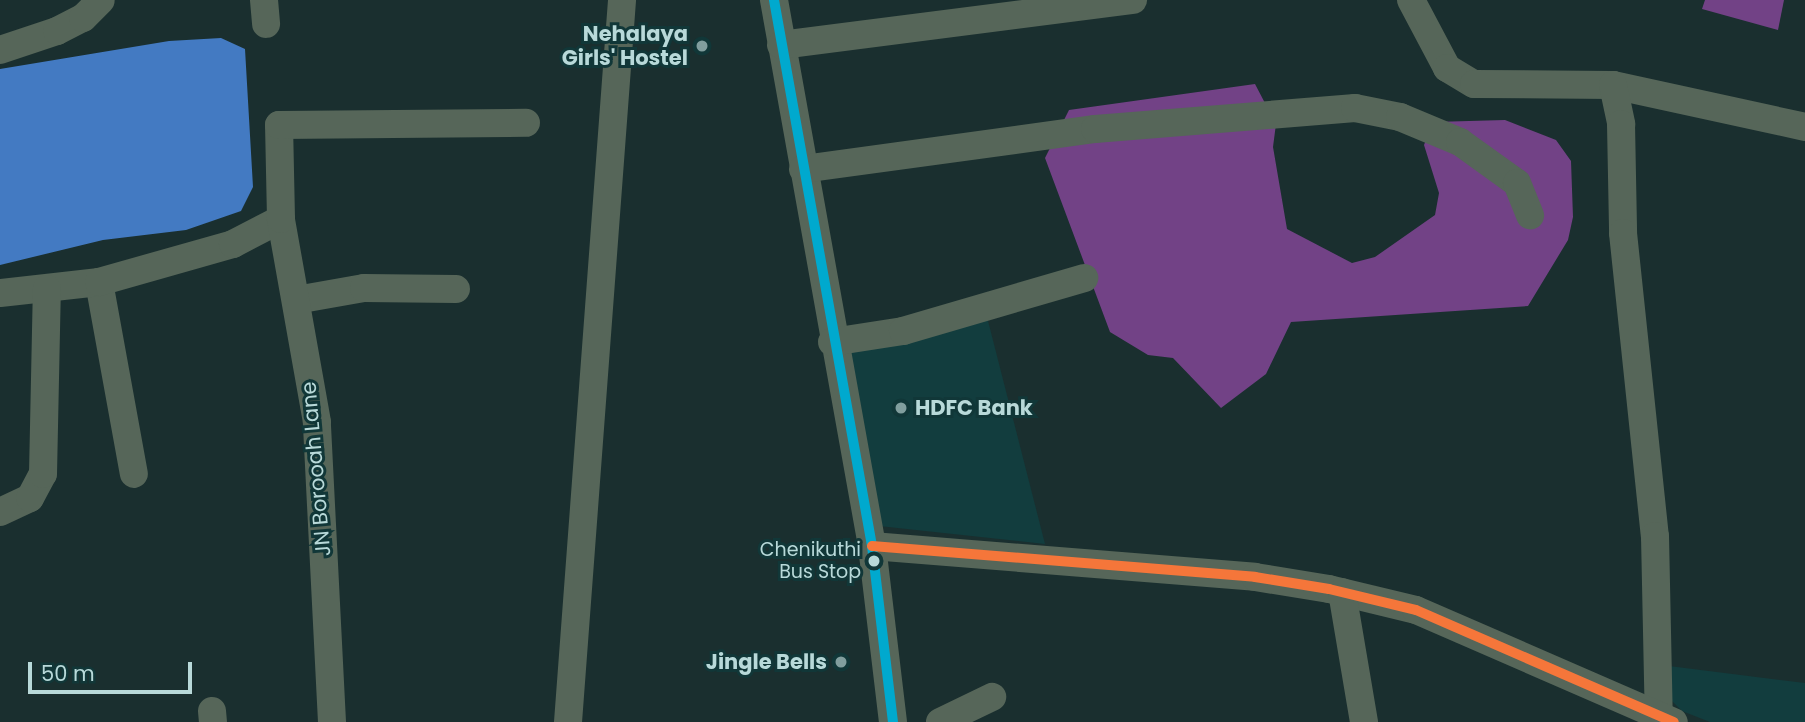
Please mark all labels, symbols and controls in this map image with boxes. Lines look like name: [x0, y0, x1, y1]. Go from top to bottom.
place label: Nehalaya Girls' Hostel: [562, 21, 688, 71]
marker: Nehalaya Girls' Hostel: [694, 38, 710, 54]
street label: JN Borooah Lane: [296, 380, 336, 558]
place label: HDFC Bank: [915, 395, 1033, 421]
marker: HDFC Bank: [893, 400, 909, 416]
place label: Chenikuthi Bus Stop: [760, 539, 861, 583]
marker: Chenikuthi Bus Stop: [867, 554, 881, 568]
scale bar: [32, 648, 196, 692]
place label: Jingle Bells: [706, 649, 827, 675]
marker: Jingle Bells: [833, 654, 849, 670]
text: 50 m: [41, 659, 95, 688]

